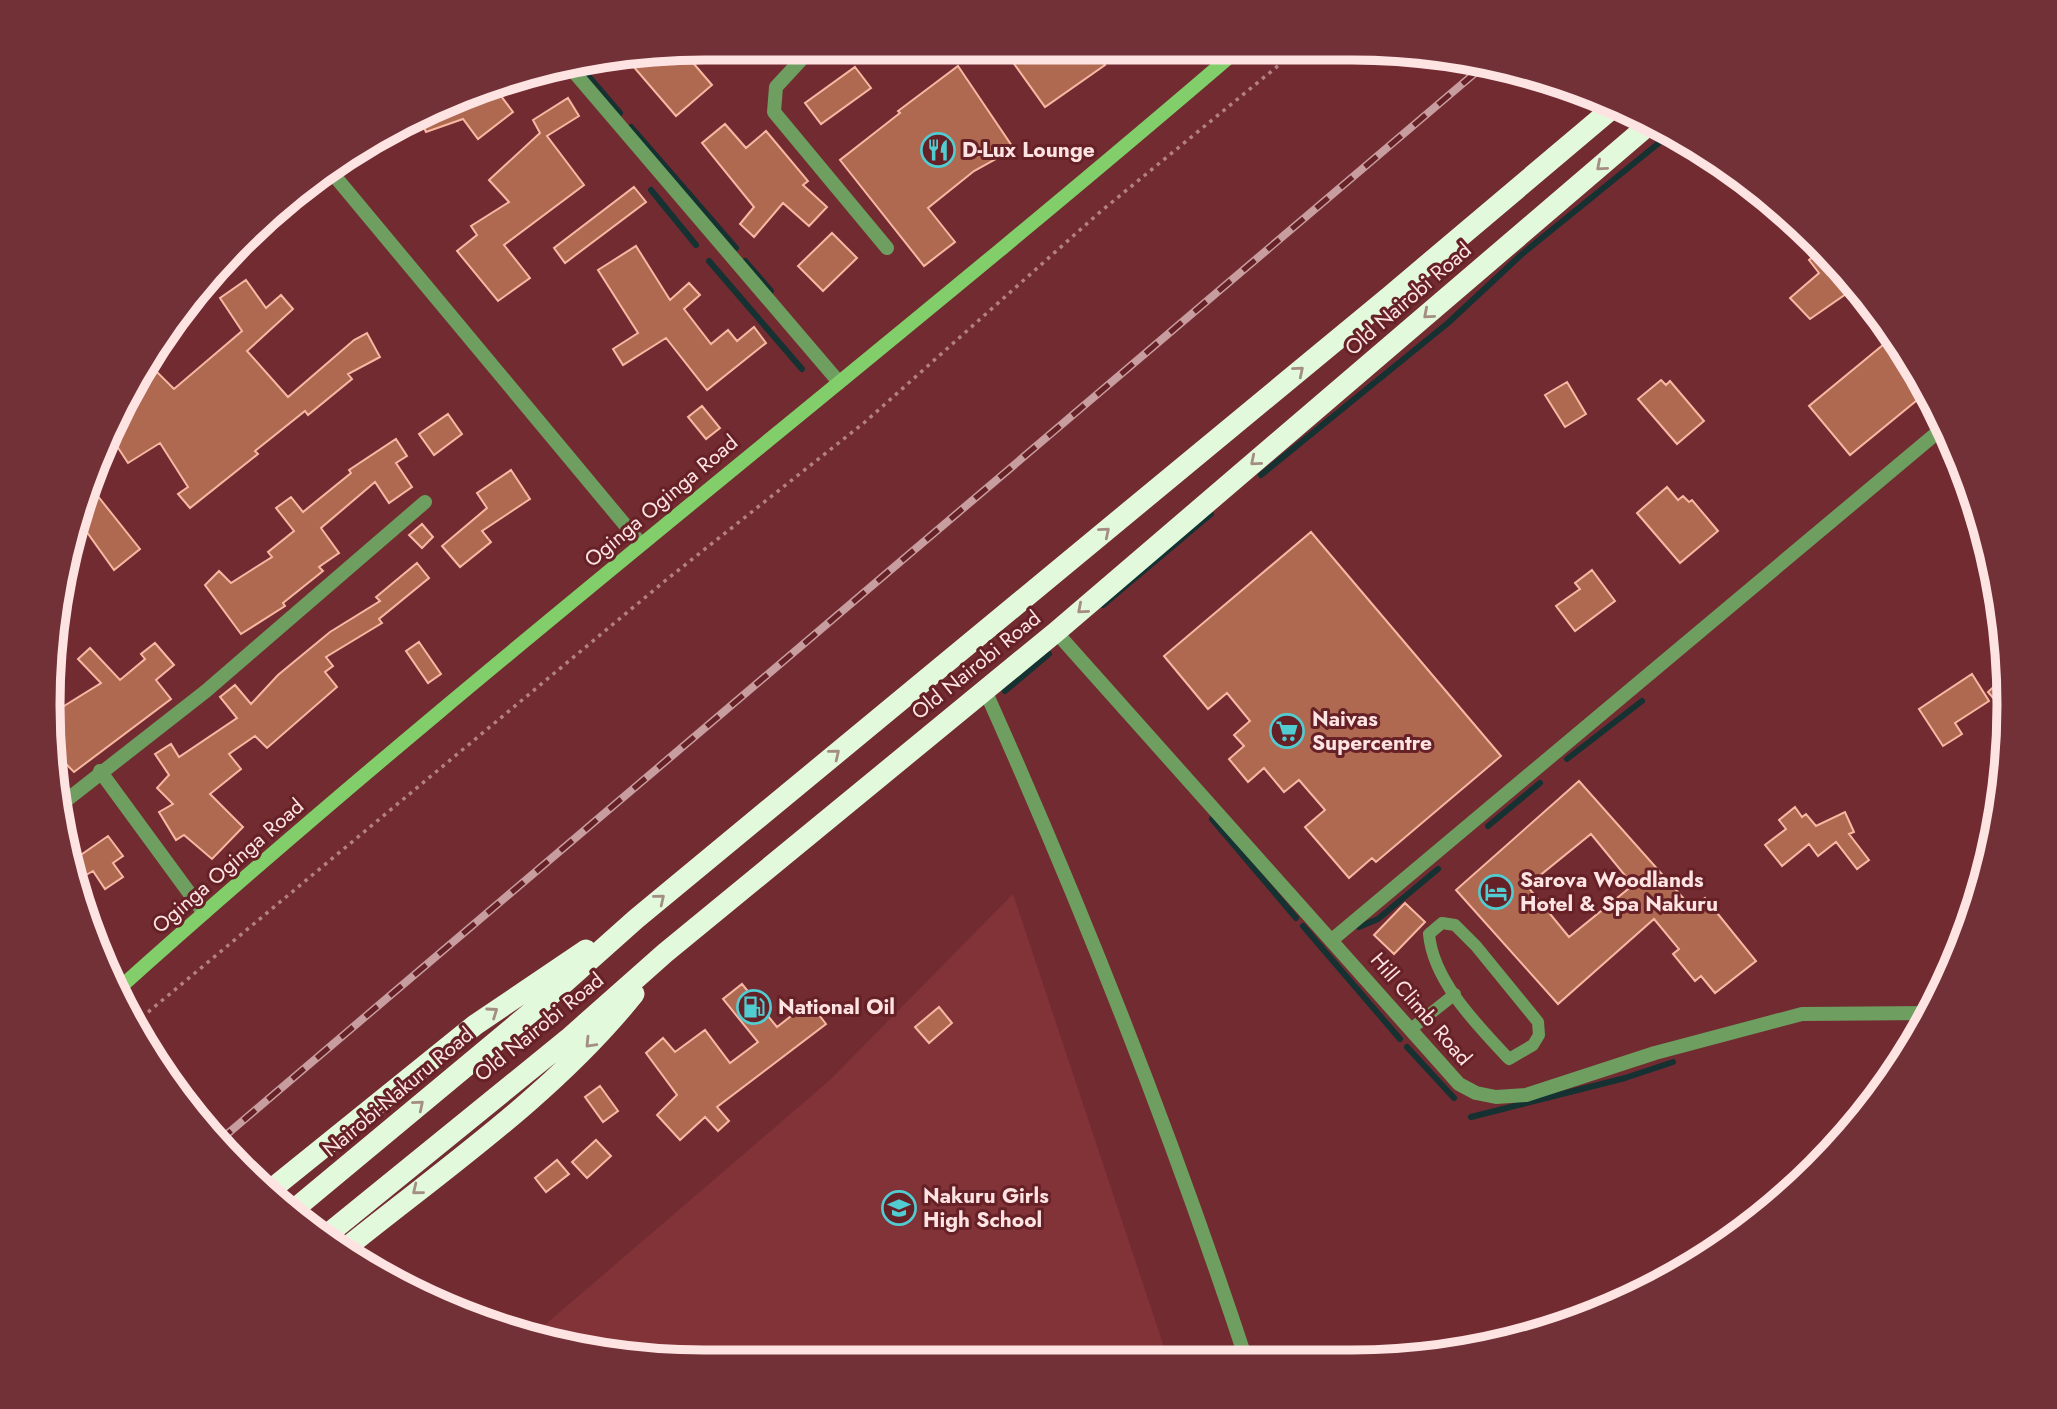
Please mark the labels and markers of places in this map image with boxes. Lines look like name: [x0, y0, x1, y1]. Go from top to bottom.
restaurant icon: D-Lux Lounge: [919, 131, 957, 169]
place label: D-Lux Lounge: [962, 135, 1095, 165]
place label: Naivas Supercentre: [1312, 704, 1432, 758]
supermarket icon: Naivas Supercentre: [1268, 712, 1306, 750]
place label: Sarova Woodlands Hotel & Spa Nakuru: [1520, 865, 1718, 919]
hotel icon: Sarova Woodlands Hotel & Spa Nakuru: [1477, 873, 1515, 911]
fuel station icon: National Oil: [735, 988, 773, 1026]
place label: National Oil: [778, 992, 895, 1022]
place label: Nakuru Girls High School: [923, 1181, 1049, 1235]
school or university icon: Nakuru Girls High School: [880, 1189, 918, 1227]

